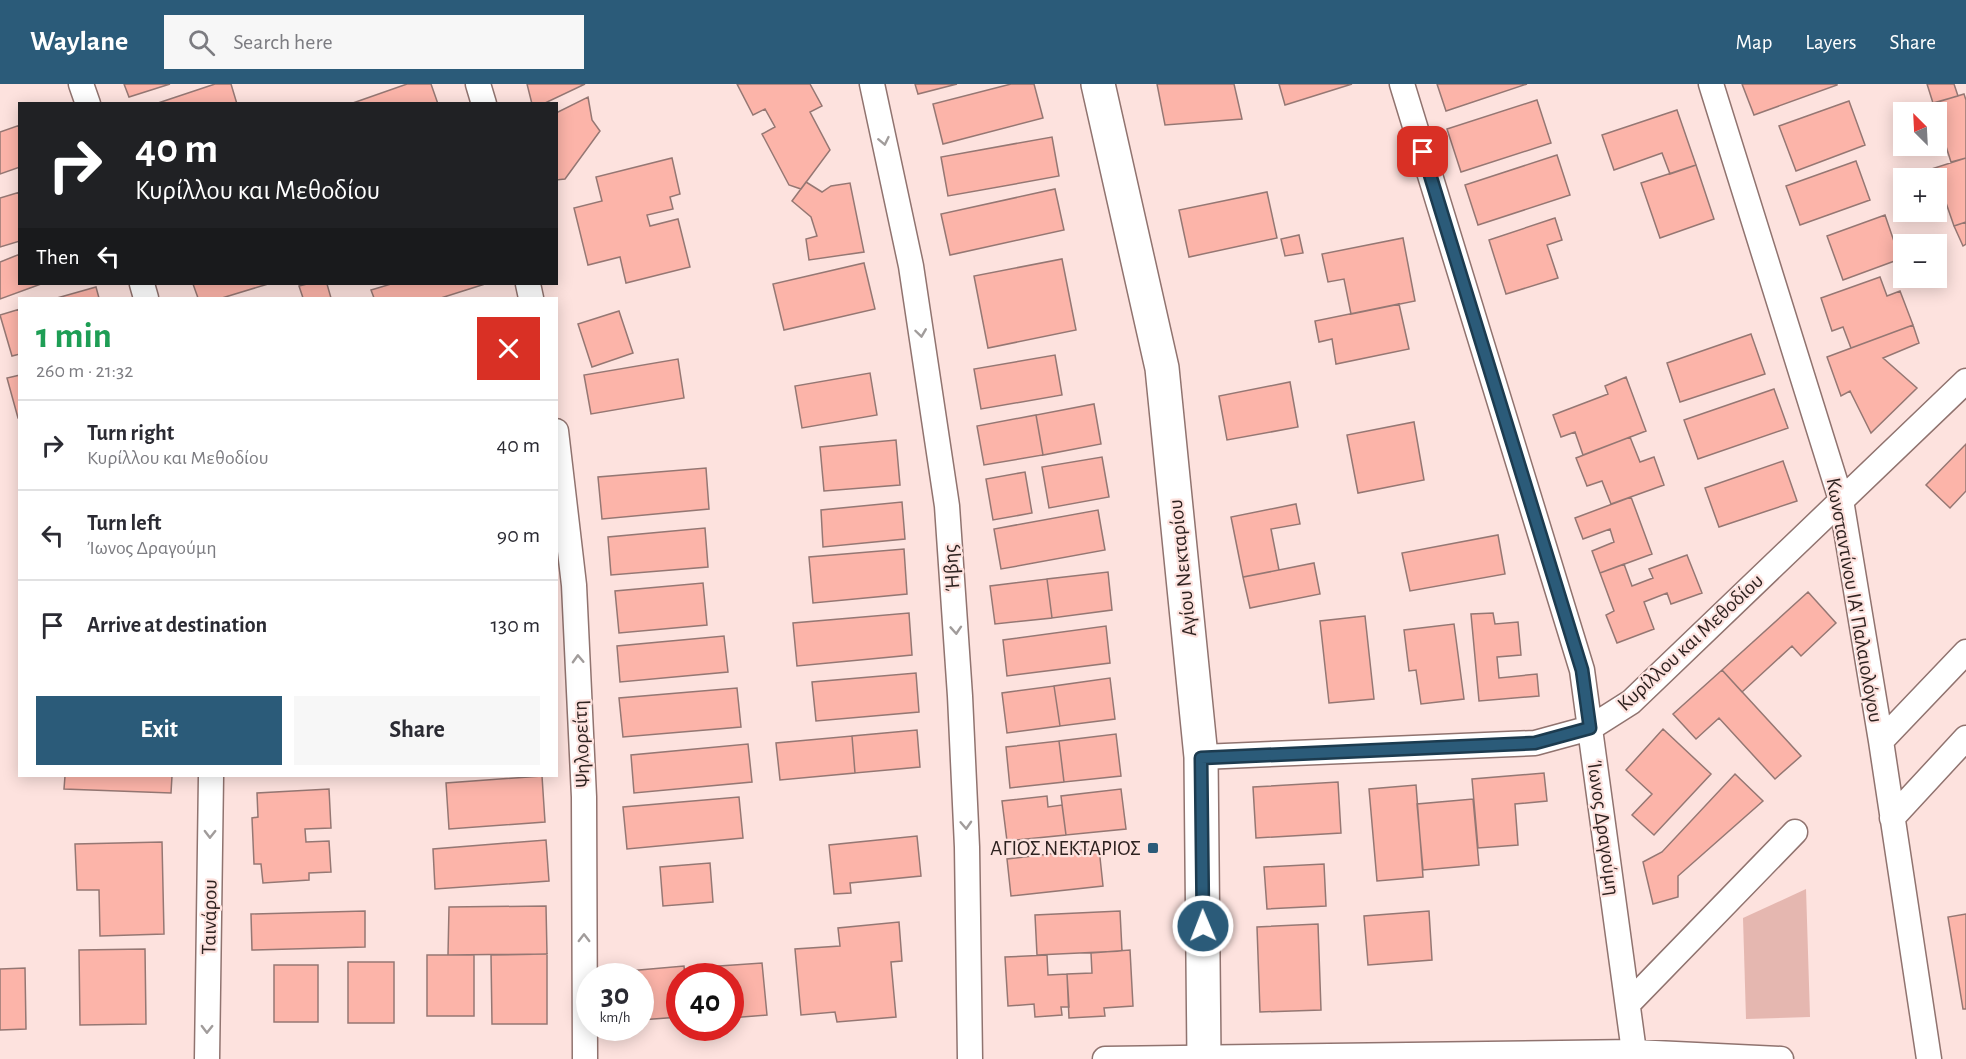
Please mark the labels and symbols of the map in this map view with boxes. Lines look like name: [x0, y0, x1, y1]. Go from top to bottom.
north arrow: [1893, 102, 1947, 156]
pin: [1397, 126, 1448, 177]
one-way arrow: [877, 136, 890, 146]
one-way arrow: [915, 328, 927, 337]
street label: Κωνσταντίνου ΙΑ' Παλαιολόγου: [1823, 476, 1886, 724]
street label: Αγίου Νεκταρίου: [1165, 498, 1200, 638]
street label: Ήβης: [939, 544, 964, 592]
street label: Κυρίλλου και Μεθοδίου: [1613, 570, 1767, 715]
one-way arrow: [949, 626, 962, 635]
one-way arrow: [571, 654, 584, 663]
street label: Ψηλορείτη: [569, 700, 594, 788]
street label: Ίωνος Δραγούμη: [1584, 759, 1623, 897]
one-way arrow: [960, 821, 973, 830]
one-way arrow: [204, 829, 216, 838]
place label: ΑΓΙΟΣ ΝΕΚΤΑΡΙΟΣ: [990, 838, 1141, 859]
marker: ΑΓΙΟΣ ΝΕΚΤΑΡΙΟΣ: [1146, 841, 1160, 855]
street label: Ταινάρου: [198, 879, 221, 955]
position arrow: [1171, 894, 1235, 958]
one-way arrow: [578, 933, 590, 942]
speed limit sign: 40: [666, 963, 744, 1041]
one-way arrow: [201, 1024, 214, 1033]

